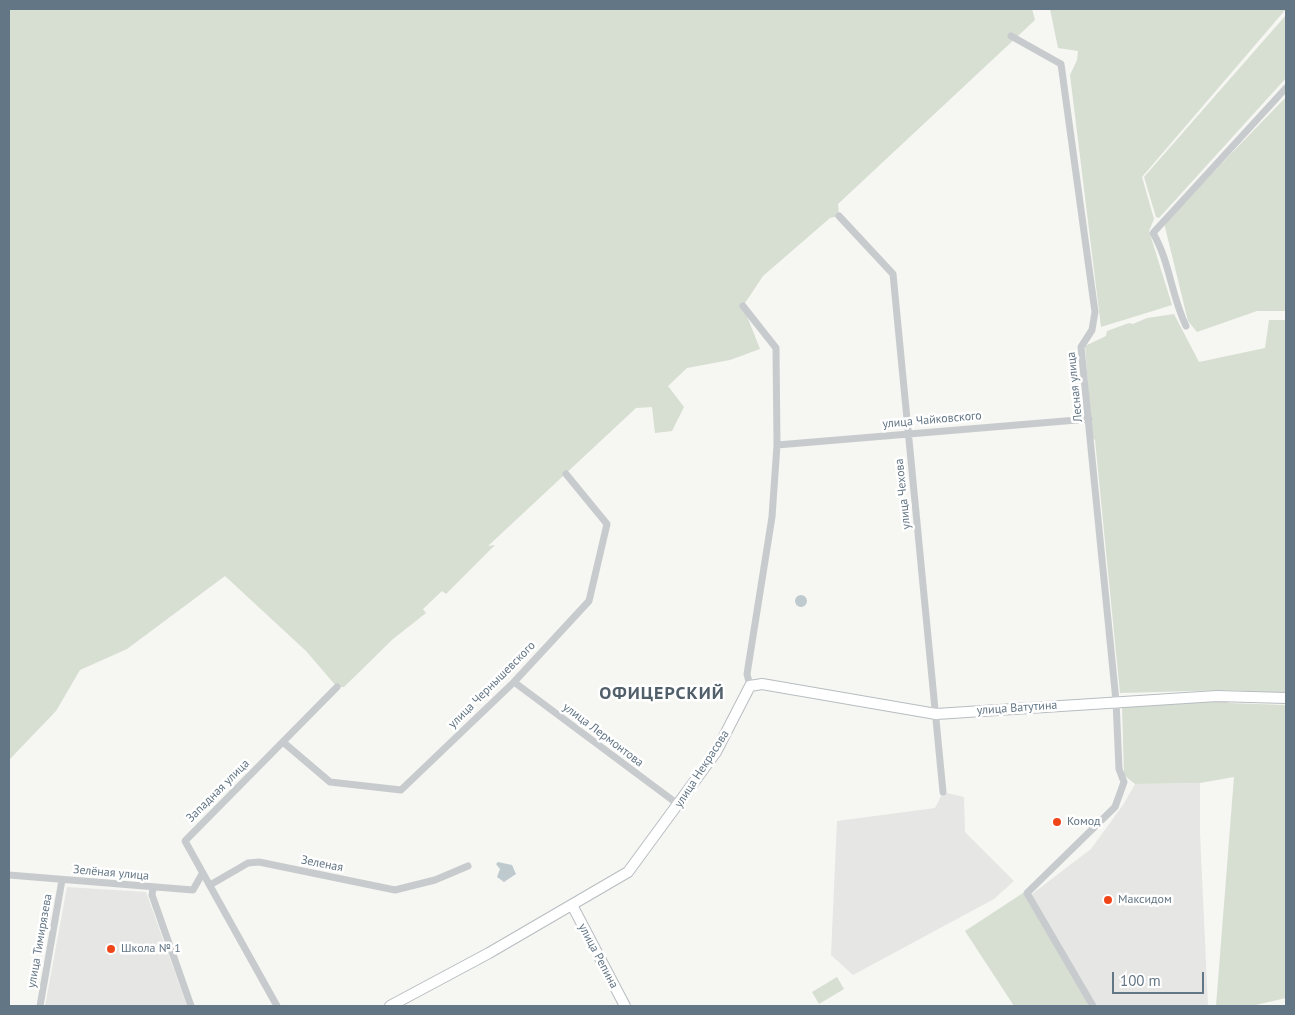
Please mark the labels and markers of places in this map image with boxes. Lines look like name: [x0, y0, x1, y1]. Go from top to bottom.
place label: Комод: [1067, 815, 1101, 829]
marker: Комод: [1051, 816, 1063, 828]
place label: Максидом: [1118, 893, 1172, 907]
marker: Максидом: [1102, 894, 1114, 906]
place label: Школа № 1: [121, 942, 181, 956]
marker: Школа № 1: [105, 943, 117, 955]

